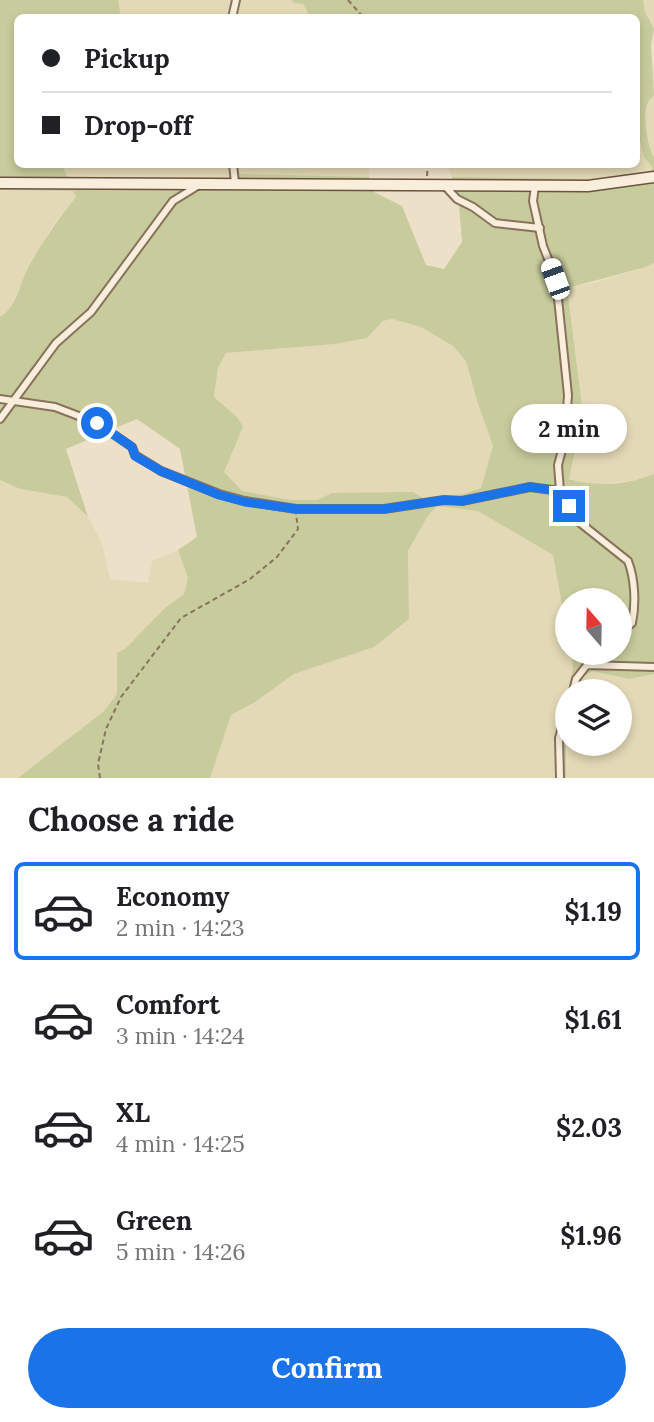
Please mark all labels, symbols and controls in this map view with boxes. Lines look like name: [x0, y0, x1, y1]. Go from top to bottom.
text: Pickup: [84, 42, 170, 75]
text: Drop-off: [84, 109, 192, 142]
car: [538, 256, 573, 302]
callout: 2 min: [511, 405, 627, 454]
route start: [81, 407, 113, 439]
text: 2 min: [538, 414, 600, 443]
route end: [553, 490, 585, 522]
north arrow: [555, 588, 632, 665]
map controls: [555, 588, 632, 756]
button: layers: [555, 679, 632, 756]
text: Choose a ride: [28, 799, 235, 840]
icon: car: [32, 880, 95, 943]
text: Economy: [116, 880, 229, 913]
text: $1.19: [565, 895, 622, 928]
text: 2 min · 14:23: [116, 913, 245, 942]
icon: car: [32, 988, 95, 1051]
text: Comfort: [116, 988, 220, 1021]
text: $1.61: [565, 1003, 622, 1036]
text: 3 min · 14:24: [116, 1021, 245, 1050]
icon: car: [32, 1096, 95, 1159]
text: XL: [116, 1096, 150, 1129]
text: $2.03: [556, 1111, 622, 1144]
text: 4 min · 14:25: [116, 1129, 245, 1158]
icon: car: [32, 1204, 95, 1267]
text: Green: [116, 1204, 192, 1237]
text: $1.96: [560, 1219, 622, 1252]
text: 5 min · 14:26: [116, 1237, 246, 1266]
button: Confirm: [28, 1328, 626, 1408]

